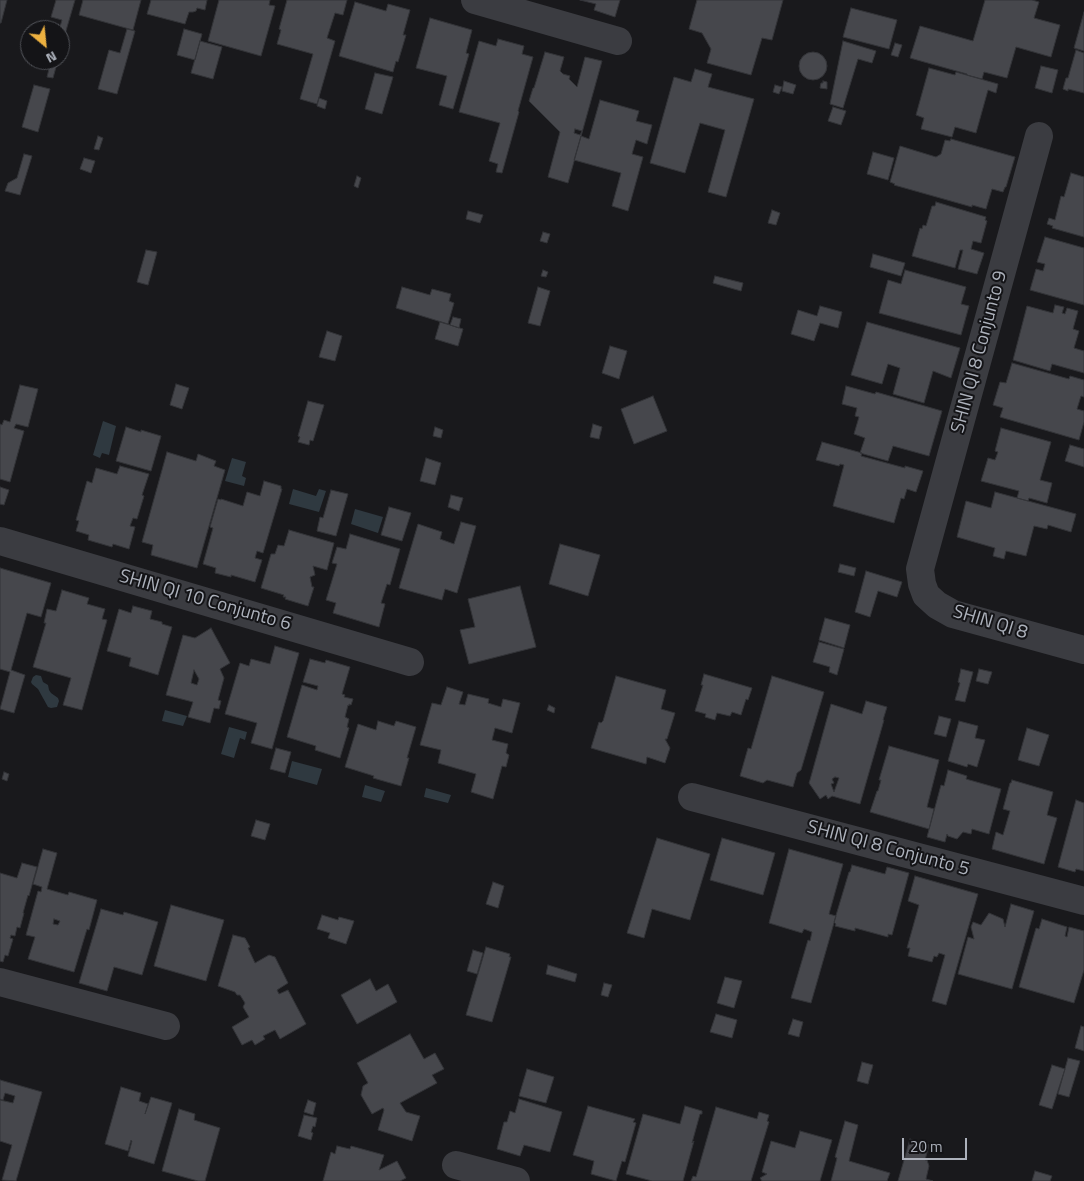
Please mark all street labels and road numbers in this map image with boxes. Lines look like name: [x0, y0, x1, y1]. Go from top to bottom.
street label: SHIN QI 8 Conjunto 9: [947, 268, 1013, 436]
street label: SHIN QI 10 Conjunto 6: [116, 566, 294, 636]
street label: SHIN QI 8: [950, 601, 1030, 645]
street label: SHIN QI 8 Conjunto 5: [804, 816, 972, 882]

